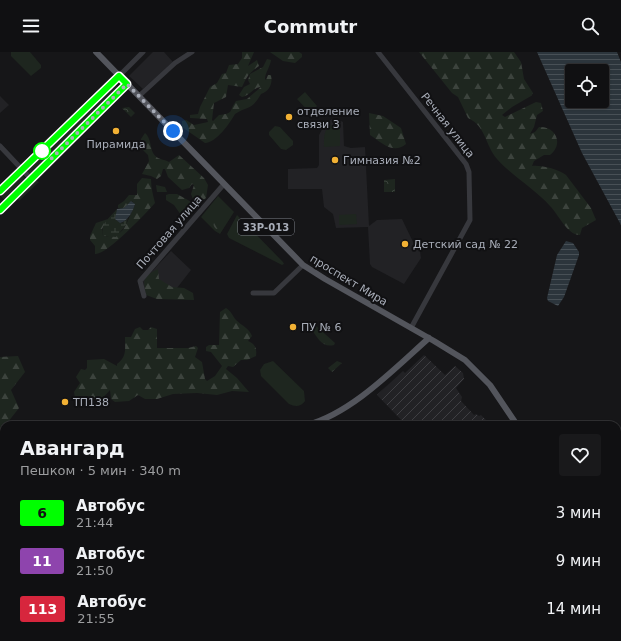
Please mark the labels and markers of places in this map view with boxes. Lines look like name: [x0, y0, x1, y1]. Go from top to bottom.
place label: отделение связи 3: [297, 105, 360, 131]
marker: отделение связи 3: [284, 112, 294, 122]
marker: Пирамида: [111, 126, 121, 136]
place label: Пирамида: [87, 138, 145, 151]
unlabelled marker: [33, 142, 51, 160]
place label: Гимназия №2: [343, 154, 421, 167]
marker: Гимназия №2: [330, 155, 340, 165]
place label: Детский сад № 22: [413, 238, 518, 251]
marker: Детский сад № 22: [400, 239, 410, 249]
place label: ПУ № 6: [301, 321, 341, 334]
marker: ПУ № 6: [288, 322, 298, 332]
place label: ТП138: [72, 396, 109, 409]
marker: ТП138: [60, 397, 70, 407]

